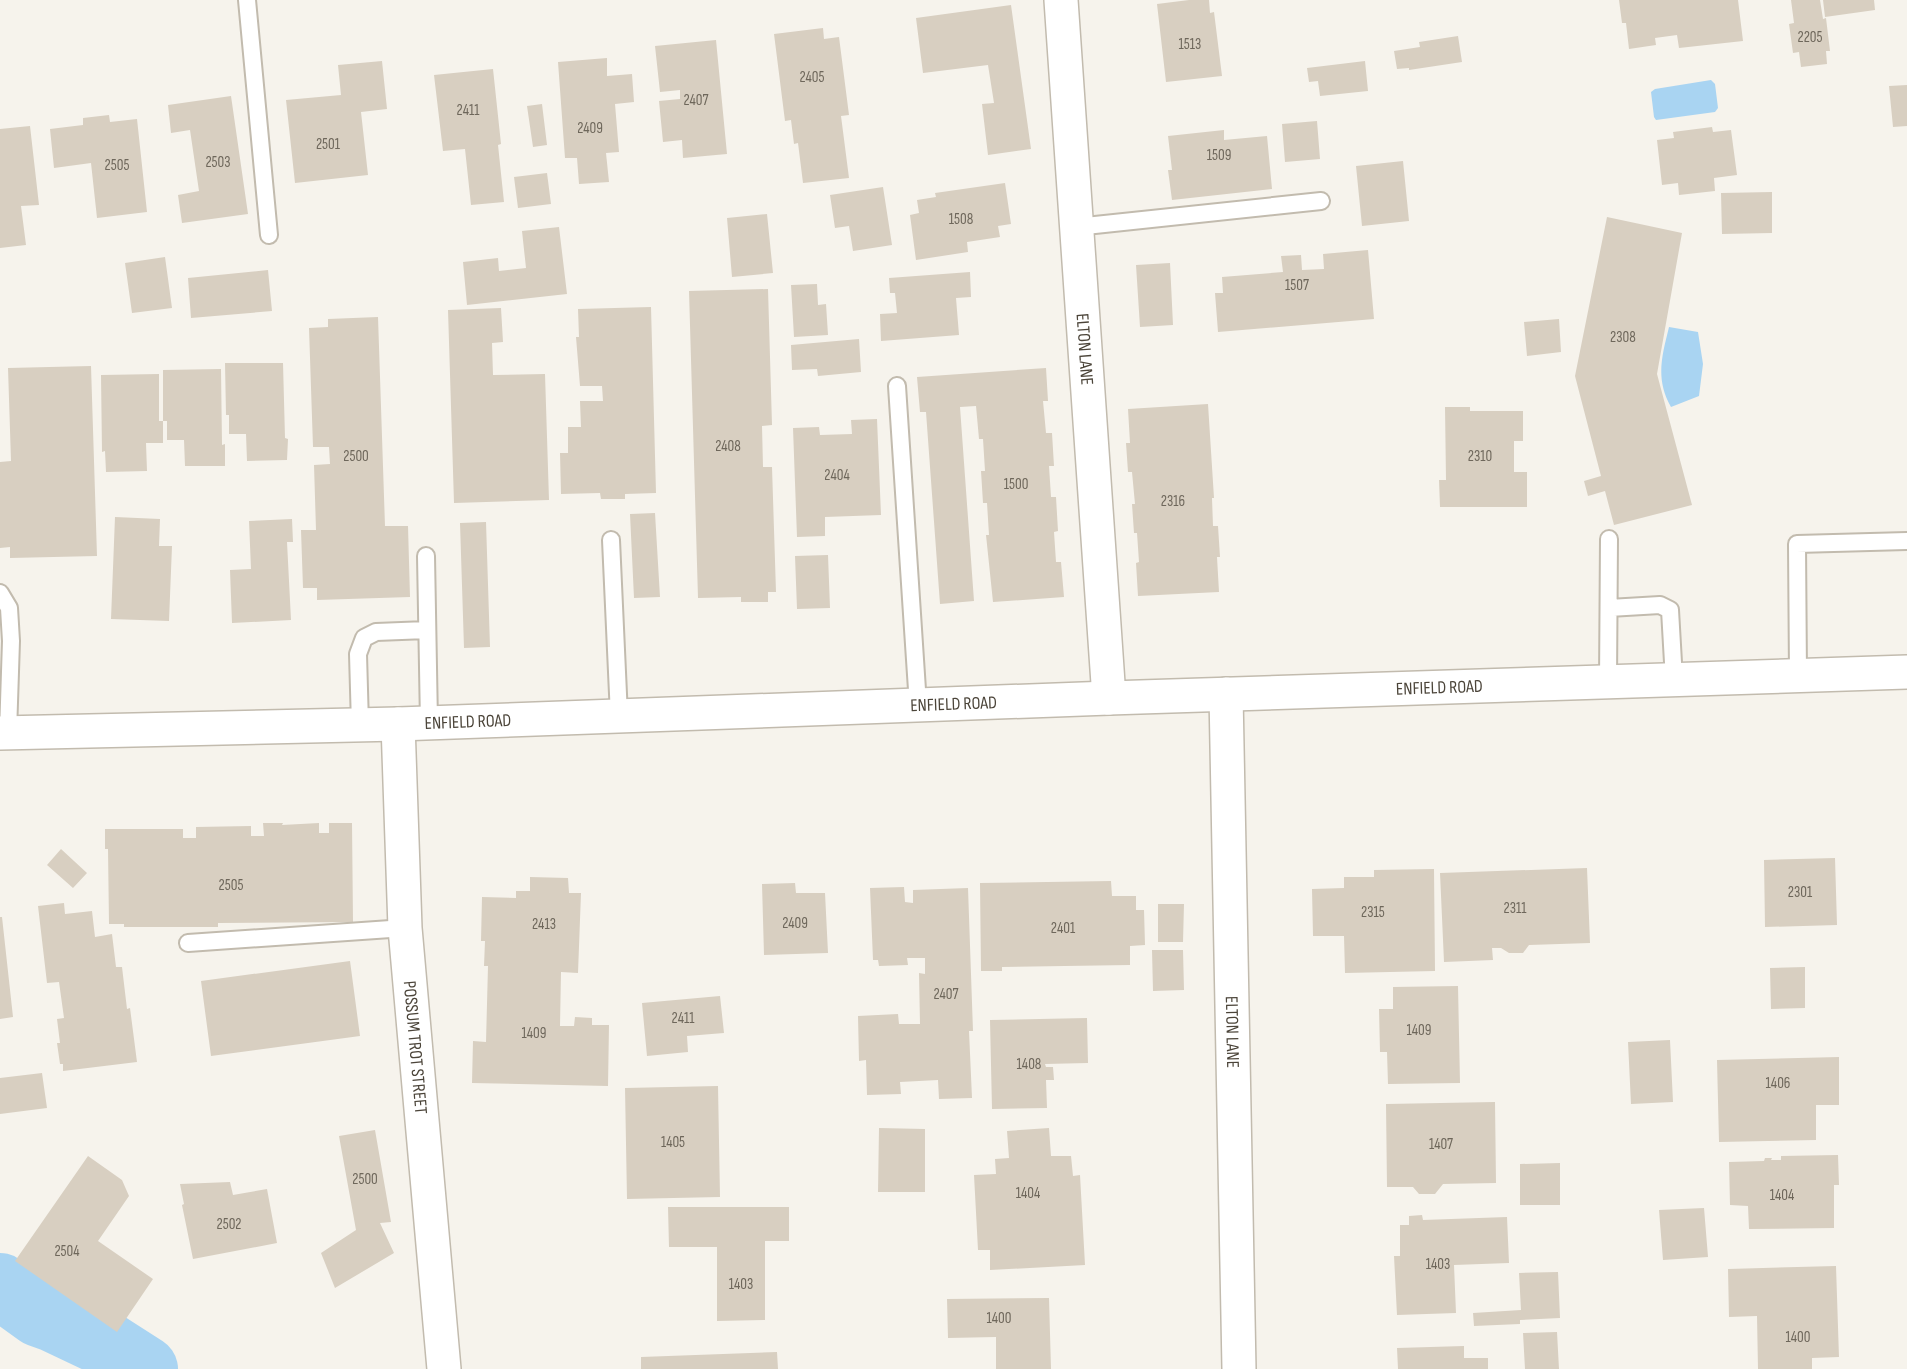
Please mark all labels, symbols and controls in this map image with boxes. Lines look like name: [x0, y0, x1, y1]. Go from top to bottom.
house number: 2205: [1797, 28, 1823, 47]
house number: 1513: [1179, 35, 1201, 54]
house number: 2405: [799, 68, 825, 87]
house number: 2407: [683, 91, 709, 110]
house number: 2411: [457, 101, 480, 120]
house number: 2409: [577, 119, 603, 138]
house number: 2501: [316, 135, 341, 154]
house number: 1509: [1207, 146, 1231, 165]
house number: 2503: [205, 153, 231, 172]
house number: 2505: [105, 156, 129, 175]
house number: 1508: [949, 210, 973, 229]
house number: 1507: [1285, 276, 1309, 295]
street label: ELTON LANE: [1072, 313, 1098, 386]
house number: 2308: [1610, 328, 1636, 347]
house number: 2408: [715, 437, 741, 456]
house number: 2500: [343, 447, 369, 466]
house number: 2310: [1468, 447, 1492, 466]
house number: 2404: [824, 466, 850, 485]
house number: 1500: [1004, 475, 1028, 494]
house number: 2316: [1161, 492, 1185, 511]
street label: ENFIELD ROAD: [1396, 675, 1483, 699]
street label: ENFIELD ROAD: [910, 692, 997, 716]
street label: ENFIELD ROAD: [424, 709, 512, 734]
house number: 2505: [219, 876, 243, 895]
house number: 2301: [1788, 883, 1813, 902]
house number: 2311: [1504, 899, 1527, 918]
house number: 2315: [1361, 903, 1385, 922]
house number: 2409: [782, 914, 808, 933]
house number: 2413: [532, 915, 556, 934]
house number: 2401: [1051, 919, 1076, 938]
street label: POSSUM TROT STREET: [399, 980, 432, 1115]
house number: 2407: [933, 985, 959, 1004]
street label: ELTON LANE: [1221, 996, 1244, 1068]
house number: 2411: [672, 1009, 695, 1028]
house number: 1409: [1407, 1021, 1431, 1040]
house number: 1409: [522, 1024, 546, 1043]
house number: 1408: [1017, 1055, 1041, 1074]
house number: 1406: [1766, 1074, 1790, 1093]
house number: 1405: [661, 1133, 685, 1152]
house number: 1407: [1429, 1135, 1453, 1154]
house number: 2500: [352, 1170, 378, 1189]
house number: 1404: [1016, 1184, 1040, 1203]
house number: 1404: [1770, 1186, 1794, 1205]
house number: 2502: [216, 1215, 242, 1234]
house number: 2504: [54, 1242, 80, 1261]
house number: 1403: [1426, 1255, 1450, 1274]
house number: 1403: [729, 1275, 753, 1294]
house number: 1400: [987, 1309, 1011, 1328]
house number: 1400: [1786, 1328, 1810, 1347]

